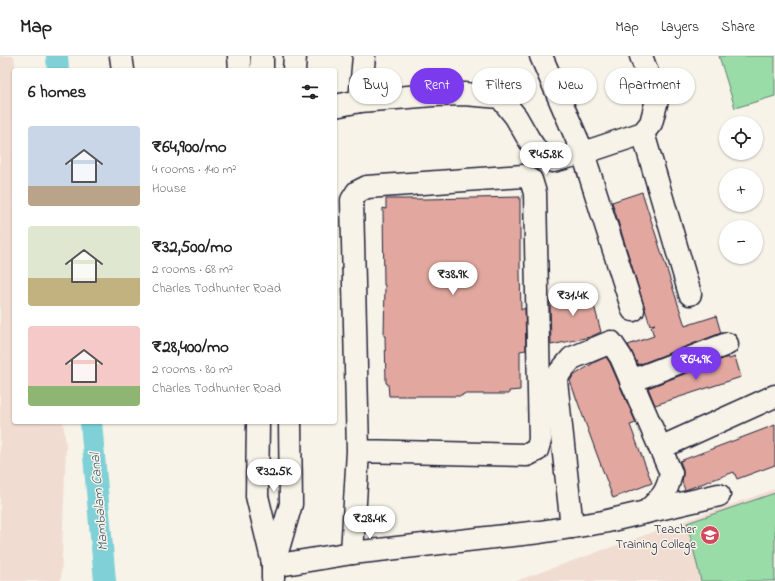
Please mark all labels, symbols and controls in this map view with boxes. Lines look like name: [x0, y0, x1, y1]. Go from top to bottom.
text: Map: [20, 14, 52, 41]
text: Map: [615, 17, 639, 38]
text: Layers: [661, 17, 699, 38]
text: Share: [721, 17, 755, 38]
chip: Buy: [349, 68, 402, 104]
chip: Rent: [410, 68, 464, 104]
chip: Filters: [472, 68, 536, 104]
chip: New: [544, 68, 597, 104]
chip: Apartment: [605, 68, 695, 104]
text: 6 homes: [28, 80, 86, 105]
icon: filters: [299, 81, 321, 103]
map controls: [719, 116, 763, 264]
button: locate: [719, 116, 763, 160]
text: ₹64,900/mo: [152, 135, 227, 160]
icon: home: [60, 142, 108, 190]
pin: ₹45.8K: [513, 142, 579, 176]
text: ₹45.8K: [529, 145, 563, 164]
text: 4 rooms · 140 m²: [152, 160, 236, 179]
button: +: [719, 168, 763, 212]
text: House: [152, 179, 186, 198]
button: −: [719, 220, 763, 264]
text: ₹32,500/mo: [152, 235, 232, 260]
icon: home: [60, 242, 108, 290]
text: 2 rooms · 68 m²: [152, 260, 233, 279]
pin: ₹38.9K: [420, 262, 486, 296]
text: ₹38.9K: [438, 265, 468, 284]
text: Charles Todhunter Road: [152, 279, 281, 298]
pin: ₹31.4K: [540, 283, 606, 317]
text: ₹31.4K: [557, 286, 589, 305]
text: ₹28,400/mo: [152, 335, 229, 360]
icon: home: [60, 342, 108, 390]
pin: ₹64.9K: [663, 347, 729, 381]
text: ₹64.9K: [680, 350, 712, 369]
text: 2 rooms · 80 m²: [152, 360, 233, 379]
text: Charles Todhunter Road: [152, 379, 281, 398]
water label: Mambalam Canal: [85, 450, 114, 552]
pin: ₹32.5K: [241, 459, 307, 493]
text: ₹32.5K: [256, 462, 292, 481]
pin: ₹28.4K: [337, 506, 403, 540]
text: ₹28.4K: [353, 509, 387, 528]
place label: Teacher Training College: [616, 520, 697, 555]
school or university icon: Teacher Training College: [699, 524, 721, 546]

